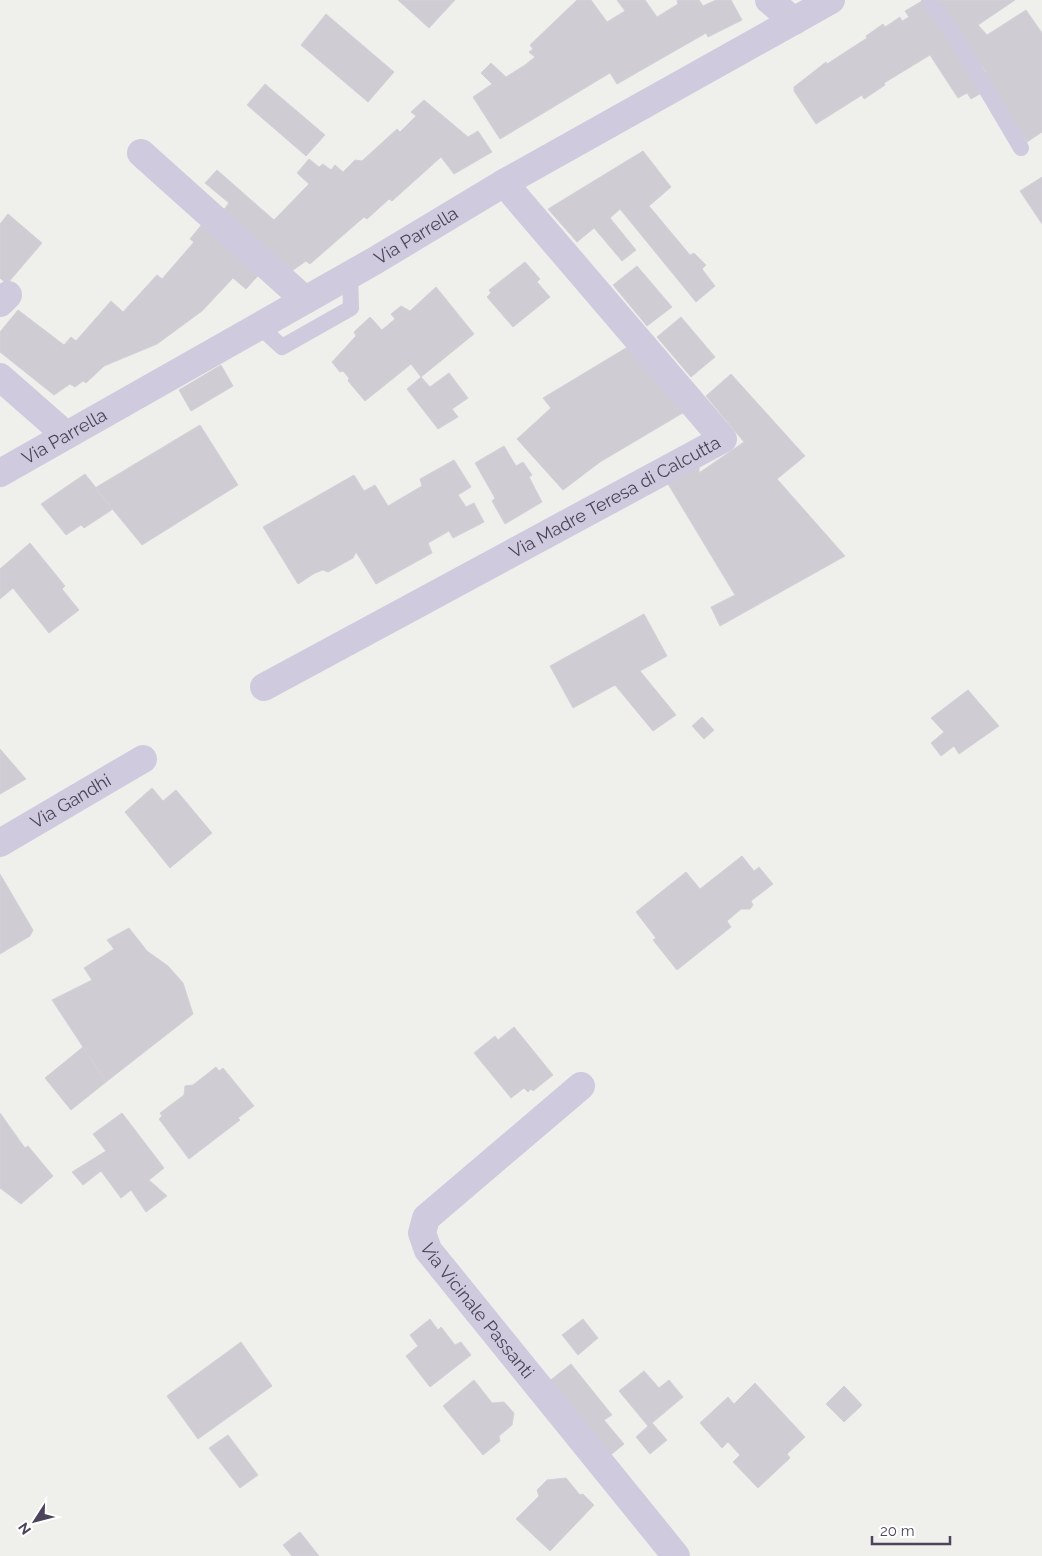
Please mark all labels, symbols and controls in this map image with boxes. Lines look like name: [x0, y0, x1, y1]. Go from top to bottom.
street label: Via Parrella: [370, 202, 462, 269]
street label: Via Parrella: [18, 404, 110, 468]
street label: Via Madre Teresa di Calcutta: [506, 431, 724, 562]
street label: Via Gandhi: [27, 769, 114, 833]
street label: Via Vicinale Passanti: [416, 1240, 539, 1382]
north arrow: [10, 1496, 60, 1546]
scale bar: [872, 1514, 950, 1546]
text: N: [15, 1520, 34, 1538]
text: 20 m: [880, 1522, 915, 1540]

